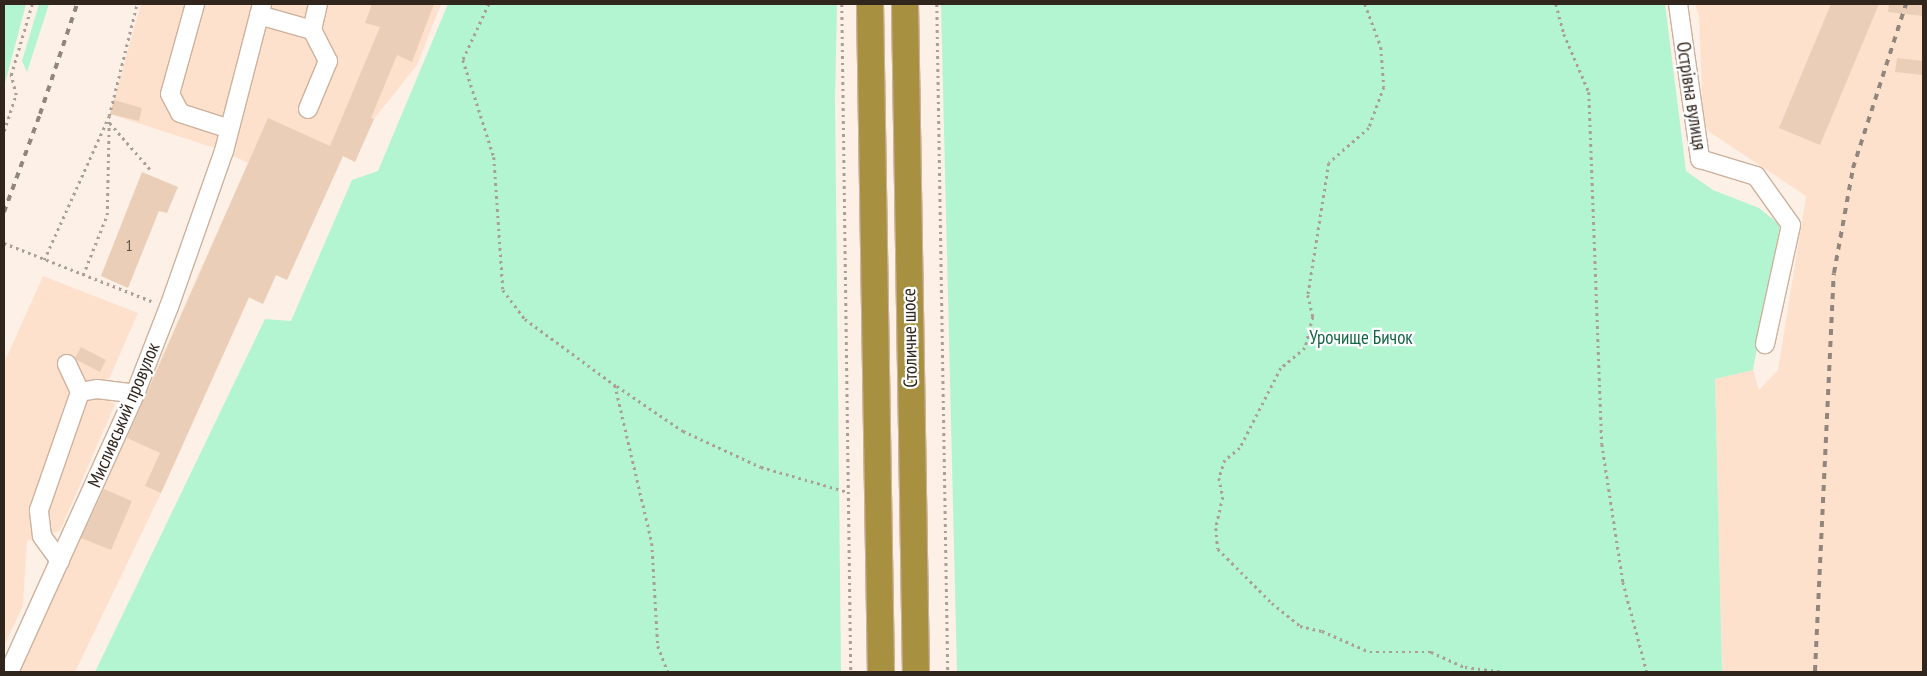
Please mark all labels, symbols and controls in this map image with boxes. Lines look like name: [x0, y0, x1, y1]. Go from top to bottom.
street label: Острівна вулиця: [1671, 40, 1711, 152]
house number: 1: [125, 235, 133, 255]
street label: Столичне шосе: [898, 288, 922, 388]
park label: Урочище Бичок: [1309, 327, 1413, 349]
street label: Мисливський провулок: [83, 339, 165, 491]

